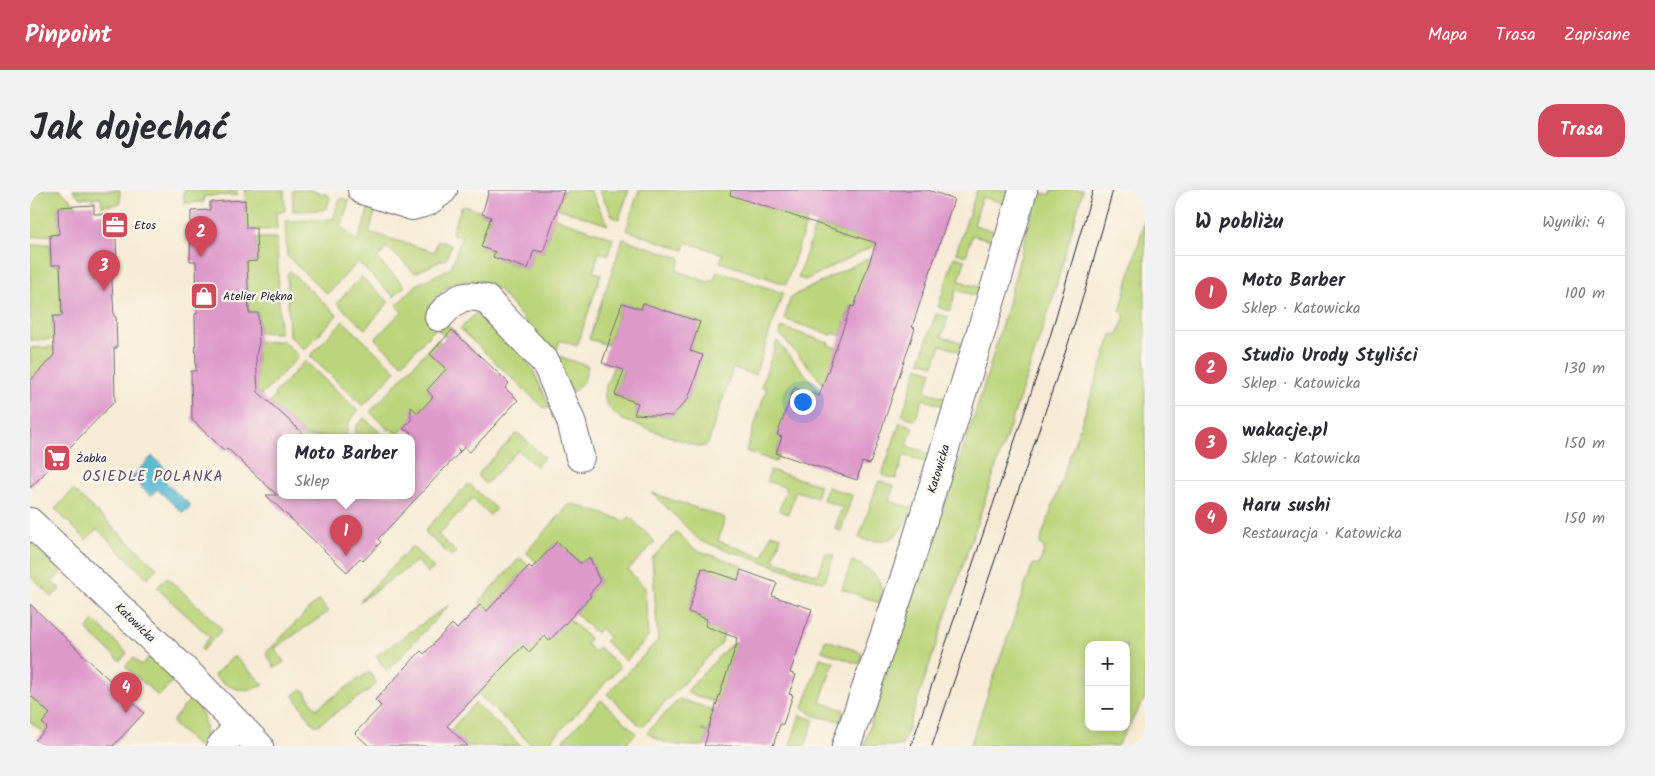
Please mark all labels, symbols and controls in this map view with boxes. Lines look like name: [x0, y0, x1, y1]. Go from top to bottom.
text: Pinpoint: [25, 16, 112, 55]
text: Mapa: [1428, 21, 1468, 50]
text: Trasa: [1496, 21, 1536, 50]
text: Zapisane: [1564, 21, 1630, 50]
text: Jak dojechać: [30, 102, 229, 158]
button: Trasa: [1538, 104, 1625, 157]
text: W pobliżu: [1195, 206, 1283, 239]
office icon: Etos: [100, 210, 130, 240]
text: Wyniki: 4: [1542, 210, 1605, 235]
place label: Etos: [134, 216, 156, 235]
pin: 2: [185, 216, 217, 257]
pin: 3: [88, 250, 120, 291]
text: Moto Barber: [1242, 266, 1345, 296]
shop icon: Atelier Piękna: [189, 281, 219, 311]
text: 1: [1209, 281, 1213, 306]
text: 100 m: [1565, 281, 1605, 306]
place label: Atelier Piękna: [223, 287, 293, 306]
text: Sklep · Katowicka: [1242, 296, 1361, 321]
text: Studio Urody Styliści: [1242, 341, 1418, 371]
text: 2: [1206, 356, 1216, 381]
text: 130 m: [1564, 356, 1605, 381]
text: Sklep · Katowicka: [1242, 371, 1361, 396]
your location: [790, 389, 816, 415]
text: wakacje.pl: [1242, 416, 1328, 446]
text: 3: [1207, 431, 1215, 456]
text: 150 m: [1564, 431, 1605, 456]
popup: [277, 434, 415, 499]
text: Moto Barber: [295, 439, 397, 469]
street label: Katowicka: [923, 442, 956, 496]
supermarket icon: Żabka: [42, 443, 72, 473]
text: Sklep · Katowicka: [1242, 446, 1361, 471]
place label: Żabka: [76, 449, 107, 468]
district label: OSIEDLE POLANKA: [82, 465, 224, 489]
text: Sklep: [295, 469, 329, 494]
text: Haru sushi: [1242, 491, 1330, 521]
text: 4: [1207, 506, 1215, 531]
text: 150 m: [1564, 506, 1605, 531]
pin: 1: [330, 515, 362, 556]
text: Restauracja · Katowicka: [1242, 521, 1402, 546]
street label: Katowicka: [110, 599, 160, 648]
map controls: [1085, 641, 1130, 731]
button: +: [1085, 641, 1130, 686]
pin: 4: [110, 672, 142, 713]
button: −: [1085, 686, 1130, 731]

